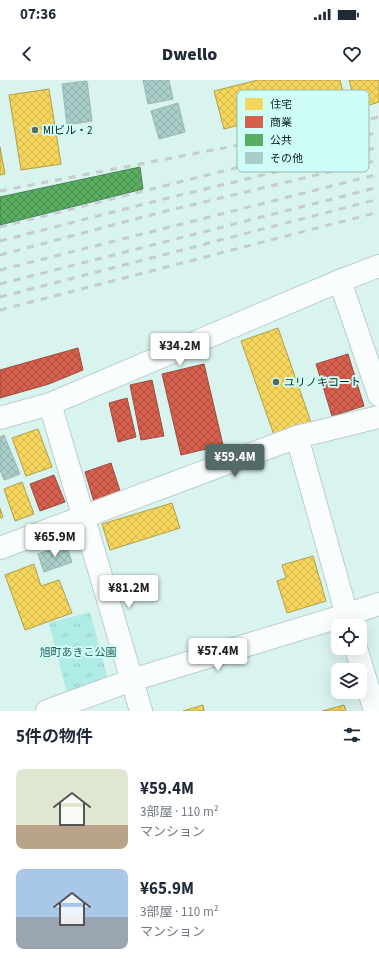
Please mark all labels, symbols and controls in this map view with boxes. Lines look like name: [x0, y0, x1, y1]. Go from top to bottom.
text: 07:36: [20, 4, 56, 25]
text: Dwello: [162, 42, 217, 67]
icon: back: [16, 43, 38, 65]
icon: heart: [341, 43, 363, 65]
legend: [237, 90, 369, 172]
text: 住宅: [270, 97, 292, 112]
text: 商業: [270, 115, 292, 130]
place label: MIビル・2: [43, 123, 92, 138]
marker: MIビル・2: [30, 125, 40, 135]
text: 公共: [270, 133, 292, 148]
text: その他: [270, 151, 303, 166]
pin: ¥34.2M: [147, 333, 213, 367]
text: ¥34.2M: [159, 337, 201, 355]
place label: ユリノキコート: [284, 375, 361, 390]
marker: ユリノキコート: [271, 377, 281, 387]
pin: ¥59.4M: [202, 444, 268, 478]
text: ¥59.4M: [214, 448, 256, 466]
pin: ¥65.9M: [22, 524, 88, 558]
text: ¥65.9M: [34, 528, 76, 546]
pin: ¥81.2M: [96, 575, 162, 609]
text: ¥81.2M: [108, 579, 150, 597]
map controls: [331, 619, 367, 699]
button: locate: [331, 619, 367, 655]
pin: ¥57.4M: [185, 638, 251, 672]
text: ¥57.4M: [197, 642, 239, 660]
park label: 旭町あきこ公園: [40, 645, 117, 660]
button: layers: [331, 663, 367, 699]
icon: filters: [341, 724, 363, 746]
text: 5件の物件: [16, 725, 93, 749]
text: ¥59.4M: [140, 777, 194, 801]
icon: home: [48, 785, 96, 833]
text: 3部屋 · 110 m²: [140, 803, 218, 821]
text: マンション: [140, 823, 205, 841]
text: ¥65.9M: [140, 877, 194, 901]
icon: home: [48, 885, 96, 933]
text: 3部屋 · 110 m²: [140, 903, 218, 921]
text: マンション: [140, 923, 205, 941]

